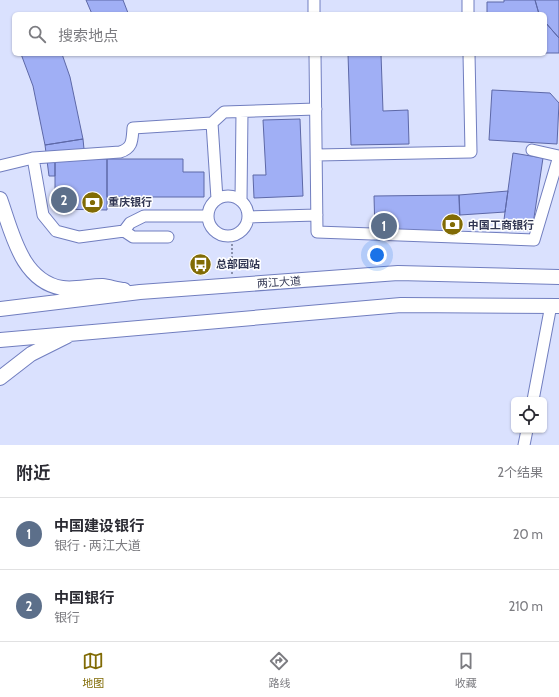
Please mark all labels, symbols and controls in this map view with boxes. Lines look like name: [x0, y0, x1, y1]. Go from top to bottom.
search box: [12, 12, 547, 56]
icon: search: [26, 23, 48, 45]
text: 搜索地点: [58, 27, 118, 45]
pin: 2: [51, 185, 77, 215]
bank icon: 重庆银行: [79, 189, 105, 215]
place label: 重庆银行: [108, 195, 152, 209]
pin: 1: [371, 211, 397, 241]
bank icon: 中国工商银行: [439, 212, 465, 238]
place label: 中国工商银行: [468, 218, 534, 232]
your location: [367, 245, 387, 265]
bus stop icon: 总部园站: [188, 251, 214, 277]
place label: 总部园站: [216, 257, 260, 271]
street label: 两江大道: [257, 273, 301, 291]
map controls: [511, 397, 547, 433]
button: locate: [511, 397, 547, 433]
text: 附近: [16, 463, 50, 483]
text: 2个结果: [497, 464, 543, 480]
text: 中国建设银行: [54, 517, 144, 535]
text: 1: [27, 526, 31, 542]
text: 20 m: [513, 526, 543, 542]
text: 银行 · 两江大道: [54, 537, 141, 553]
text: 中国银行: [54, 589, 114, 607]
text: 2: [26, 598, 32, 614]
text: 210 m: [509, 598, 543, 614]
text: 银行: [54, 609, 80, 625]
tab: 地图: [82, 650, 104, 690]
tab: 路线: [268, 650, 290, 690]
tab: 收藏: [455, 650, 477, 690]

